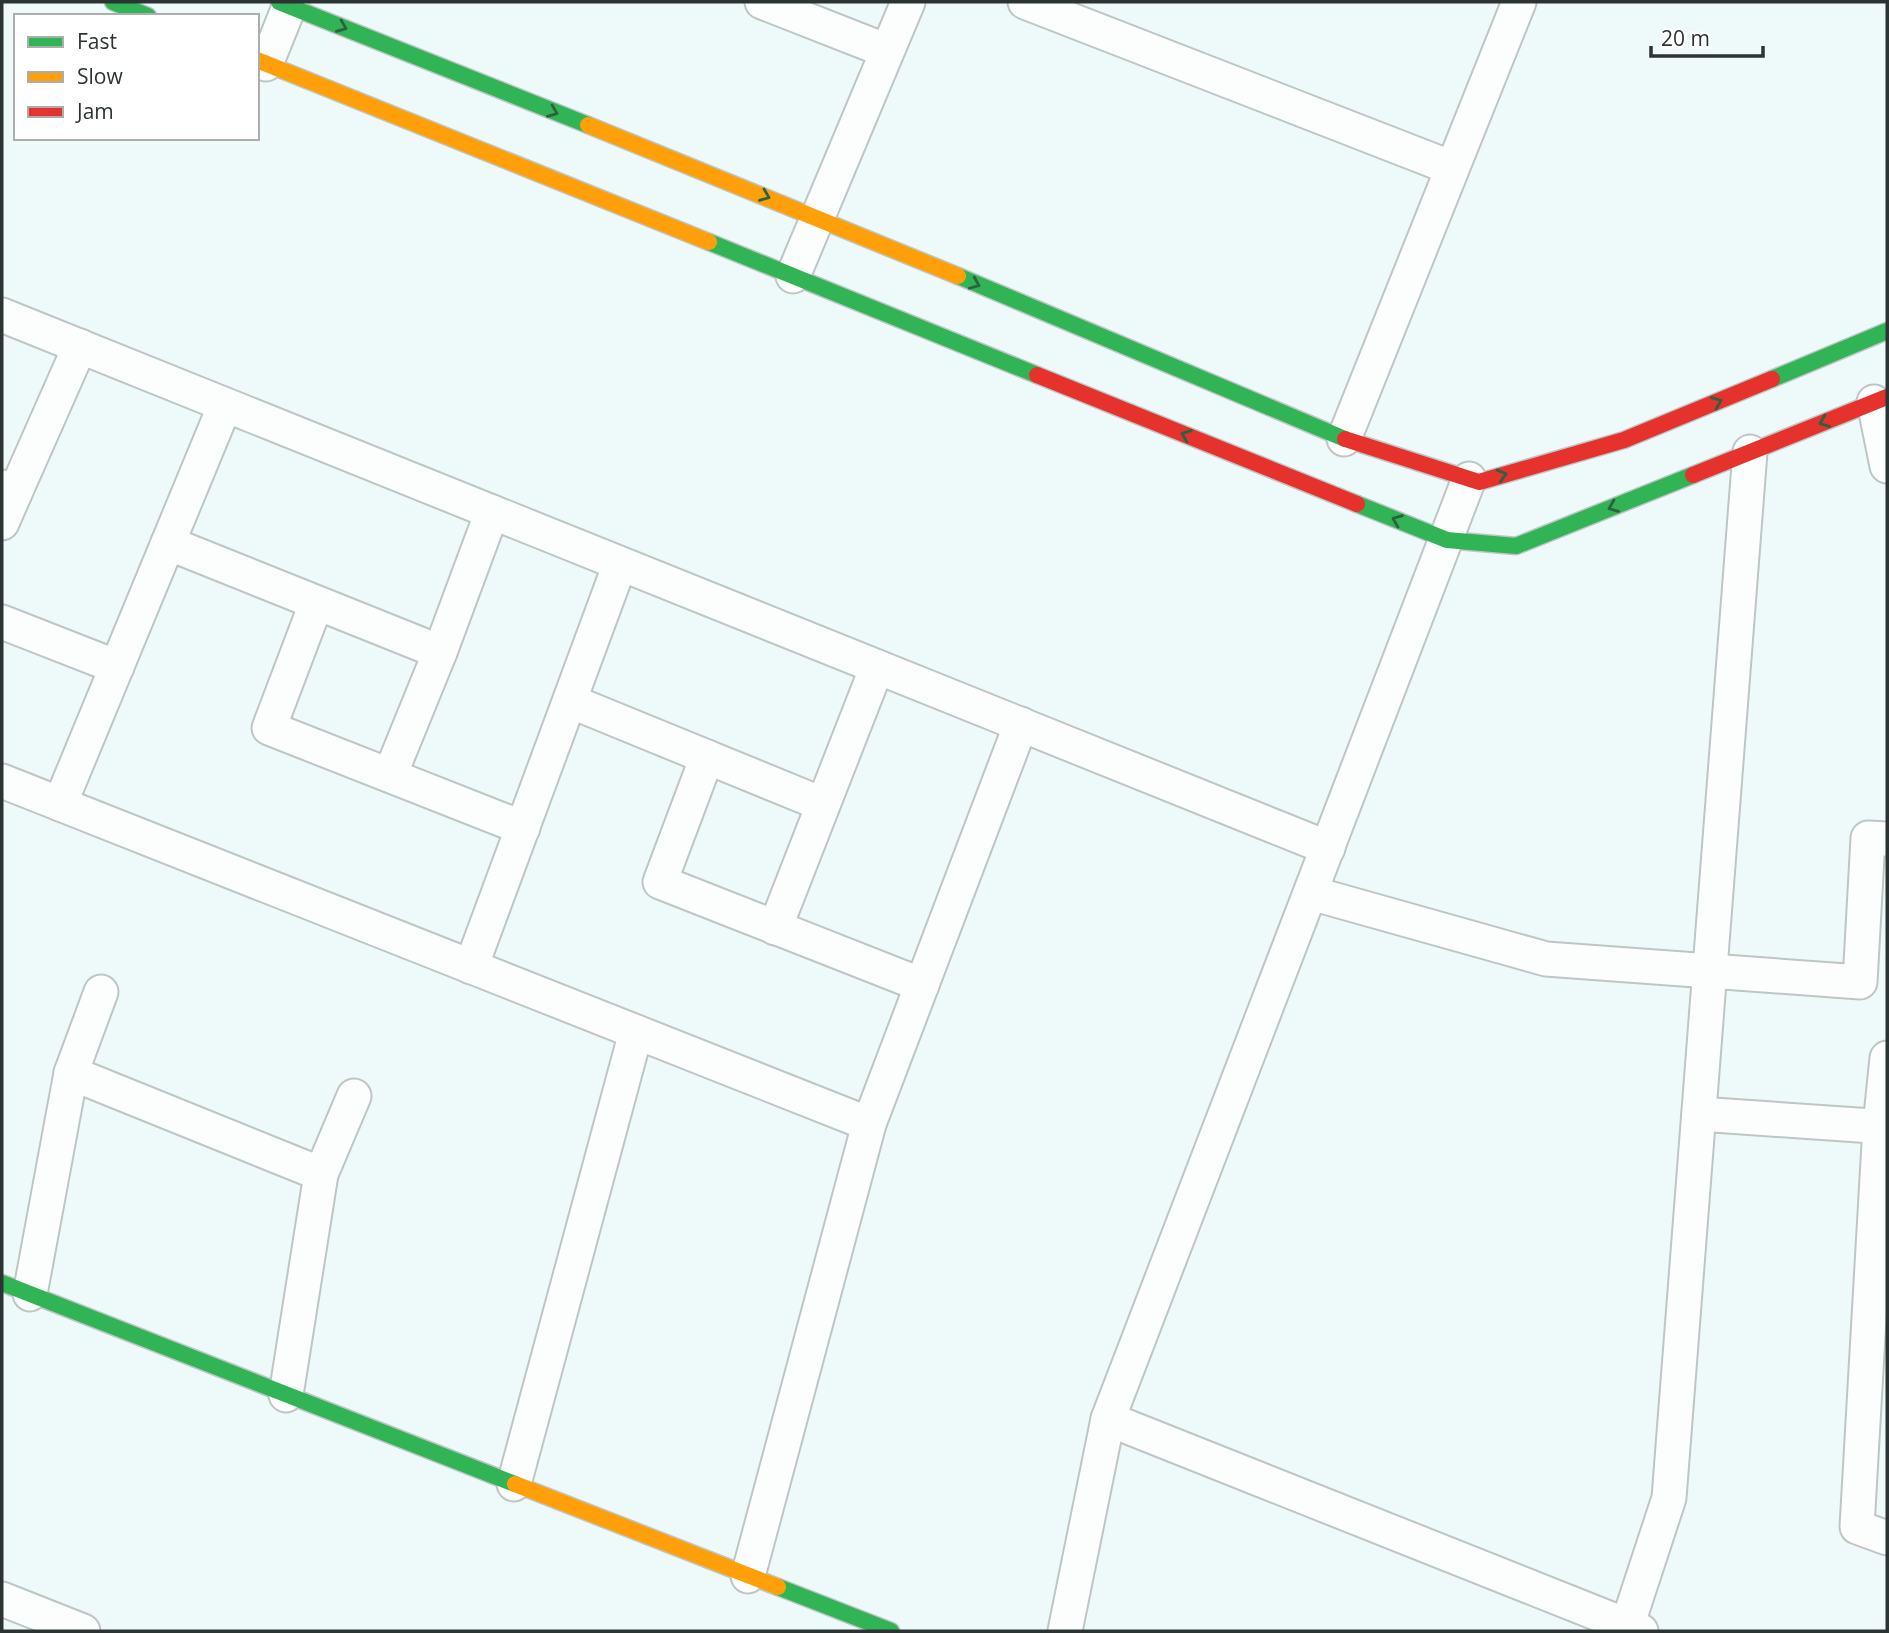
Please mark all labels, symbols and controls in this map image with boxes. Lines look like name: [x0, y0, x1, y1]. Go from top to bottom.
legend: [14, 14, 259, 140]
scale bar: [1651, 14, 1763, 58]
one-way arrow: [336, 19, 348, 33]
text: 20 m: [1661, 24, 1710, 52]
text: Fast: [77, 27, 117, 55]
text: Slow: [77, 62, 123, 90]
text: Jam: [75, 97, 114, 125]
one-way arrow: [547, 103, 559, 117]
one-way arrow: [758, 188, 770, 202]
one-way arrow: [968, 275, 980, 289]
one-way arrow: [1711, 396, 1723, 410]
one-way arrow: [1819, 414, 1831, 428]
one-way arrow: [1181, 429, 1194, 443]
one-way arrow: [1496, 469, 1508, 484]
one-way arrow: [1608, 499, 1620, 513]
one-way arrow: [1392, 515, 1404, 529]

